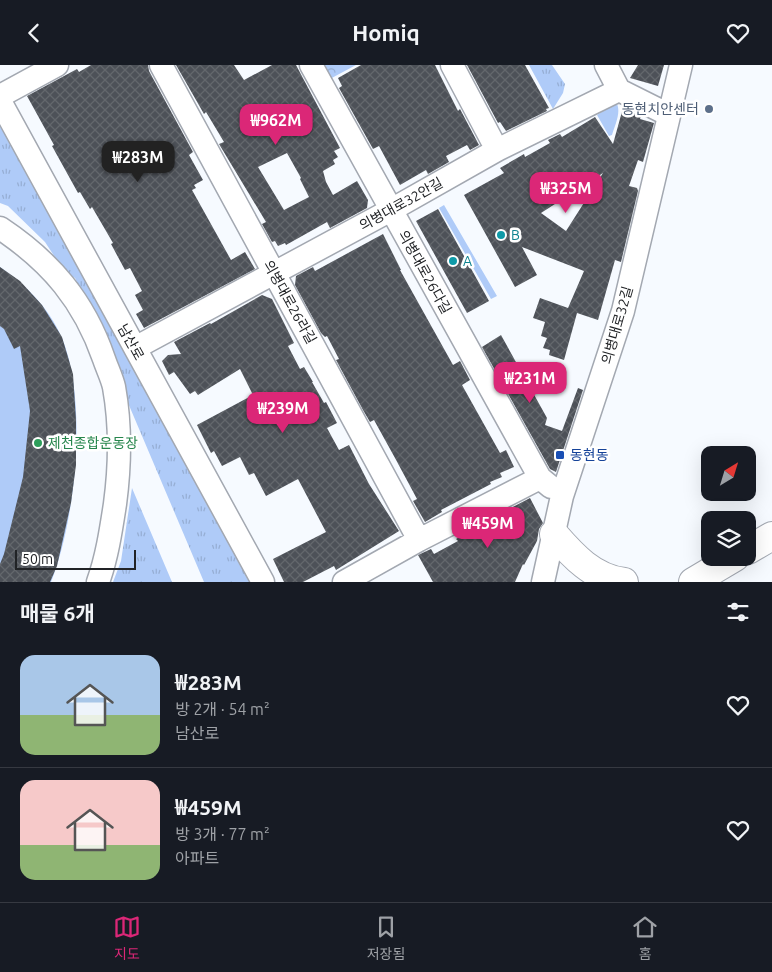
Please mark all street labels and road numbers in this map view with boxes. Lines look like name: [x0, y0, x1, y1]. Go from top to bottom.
street label: 의병대로32안길: [356, 174, 446, 234]
street label: 의병대로26다길: [395, 227, 455, 317]
street label: 의병대로26라길: [260, 257, 320, 347]
street label: 의병대로32길: [598, 284, 636, 366]
street label: 남산로: [115, 321, 147, 363]

